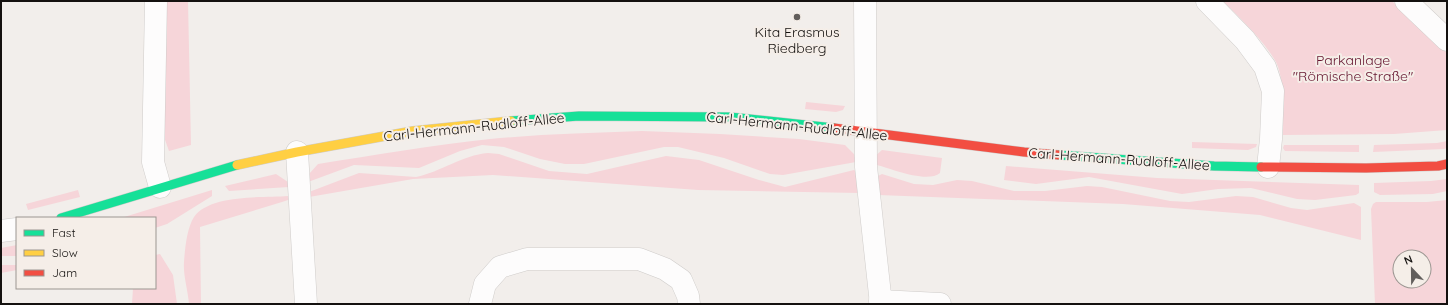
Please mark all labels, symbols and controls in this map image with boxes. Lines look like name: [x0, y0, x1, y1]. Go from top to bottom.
marker: Kita Erasmus Riedberg: [792, 12, 802, 22]
place label: Kita Erasmus Riedberg: [754, 23, 840, 57]
park label: Parkanlage "Römische Straße": [1293, 51, 1413, 85]
street label: Carl-Hermann-Rudloff-Allee: [706, 108, 888, 144]
street label: Carl-Hermann-Rudloff-Allee: [383, 109, 565, 145]
street label: Carl-Hermann-Rudloff-Allee: [1028, 144, 1210, 174]
legend: [16, 217, 156, 289]
text: Fast: [52, 225, 76, 240]
text: Slow: [52, 245, 78, 260]
north arrow: [1392, 249, 1432, 289]
text: N: [1402, 252, 1415, 268]
text: Jam: [52, 265, 77, 280]

